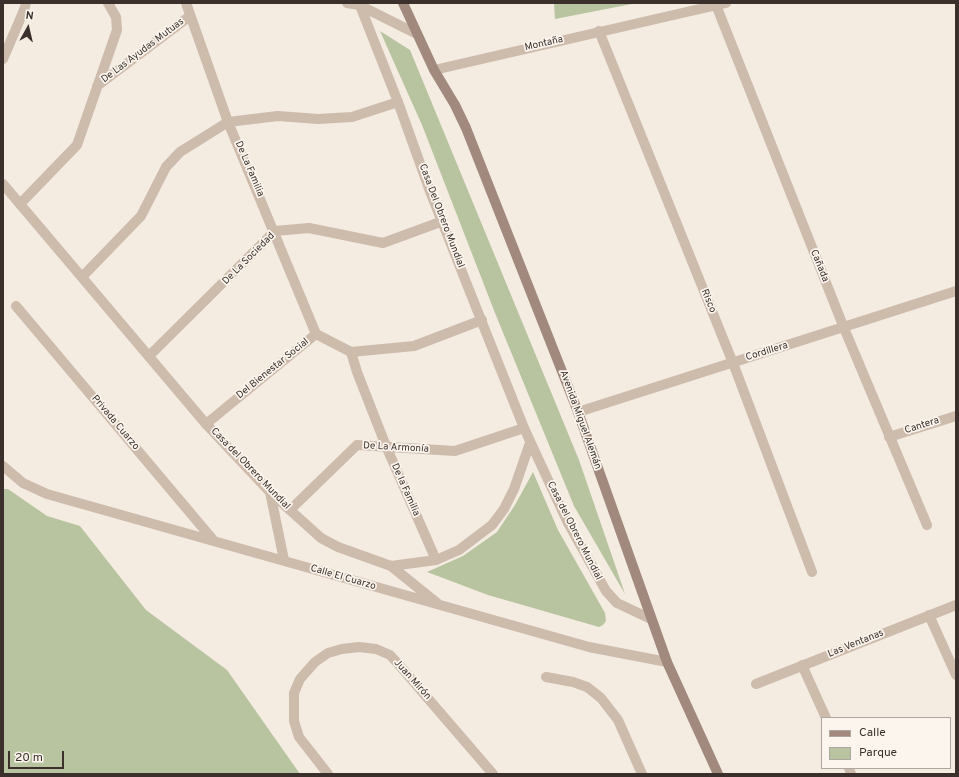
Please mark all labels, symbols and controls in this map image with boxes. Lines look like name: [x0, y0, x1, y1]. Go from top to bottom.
north arrow: [8, 8, 48, 48]
text: N: [25, 9, 35, 24]
street label: De Las Ayudas Mutuas: [99, 16, 187, 86]
street label: Montaña: [524, 34, 564, 54]
street label: De La Familia: [232, 139, 266, 199]
street label: Casa Del Obrero Mundial: [416, 162, 466, 270]
street label: De La Sociedad: [220, 230, 278, 288]
street label: Cañada: [807, 248, 831, 284]
street label: Risco: [698, 287, 718, 315]
street label: Del Bienestar Social: [234, 336, 312, 402]
street label: Cordillera: [744, 340, 790, 364]
street label: Avenida Miguel Alemán: [556, 369, 604, 471]
street label: Privada Cuarzo: [89, 393, 141, 453]
street label: Cantera: [903, 415, 941, 437]
street label: Casa del Obrero Mundial: [208, 426, 292, 512]
street label: De La Armonía: [363, 440, 429, 456]
street label: De la Familia: [388, 462, 422, 518]
street label: Casa del Obrero Mundial: [544, 480, 604, 582]
street label: Calle El Cuarzo: [309, 563, 377, 593]
street label: Las Ventanas: [826, 627, 886, 661]
street label: Juan Mirón: [391, 657, 433, 703]
legend: [821, 717, 951, 769]
text: Calle: [859, 725, 886, 741]
scale bar: [10, 743, 66, 769]
text: Parque: [859, 745, 897, 761]
text: 20 m: [15, 750, 43, 766]

